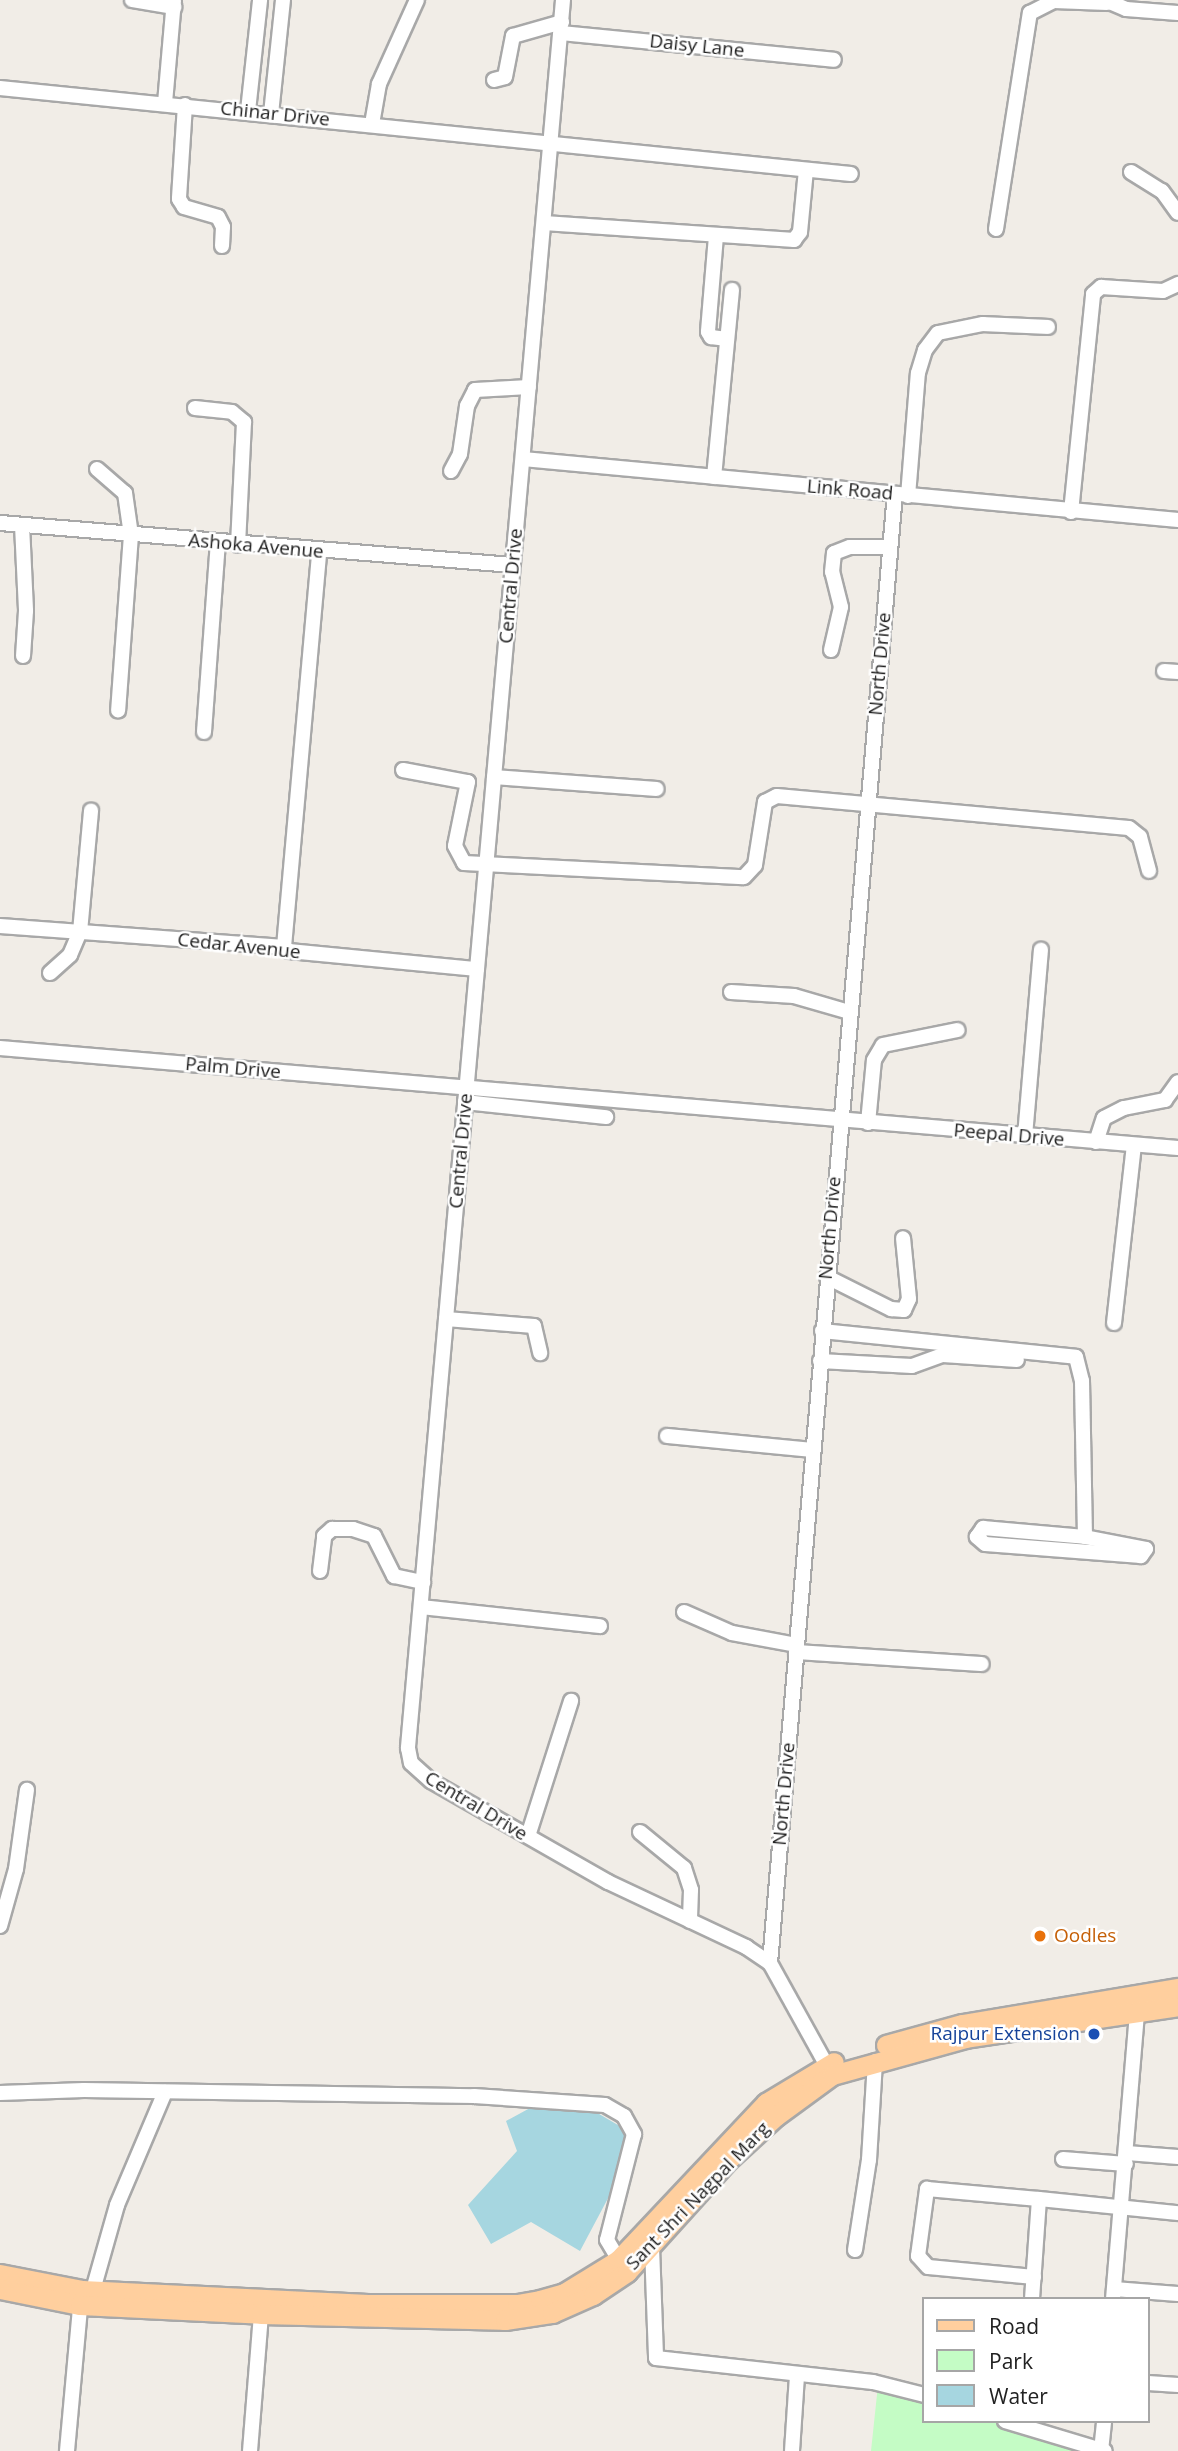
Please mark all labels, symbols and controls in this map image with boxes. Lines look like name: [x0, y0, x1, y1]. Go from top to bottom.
street label: Daisy Lane: [648, 30, 746, 62]
street label: Chinar Drive: [219, 97, 331, 131]
street label: Link Road: [806, 475, 894, 505]
street label: Central Drive: [495, 527, 527, 645]
street label: Ashoka Avenue: [187, 529, 325, 563]
street label: North Drive: [864, 612, 896, 716]
street label: Cedar Avenue: [176, 928, 302, 964]
street label: Palm Drive: [184, 1052, 282, 1084]
street label: Central Drive: [445, 1092, 477, 1210]
street label: Peepal Drive: [953, 1119, 1065, 1151]
street label: North Drive: [814, 1176, 846, 1280]
street label: North Drive: [768, 1742, 800, 1846]
street label: Central Drive: [421, 1766, 531, 1846]
place label: Oodles: [1054, 1925, 1116, 1947]
marker: Oodles: [1032, 1928, 1048, 1944]
place label: Rajpur Extension: [930, 2023, 1080, 2045]
marker: Rajpur Extension: [1086, 2026, 1102, 2042]
street label: Sant Shri Nagpal Marg: [621, 2117, 775, 2275]
legend: [922, 2297, 1150, 2423]
text: Road: [989, 2312, 1039, 2340]
text: Park: [989, 2347, 1033, 2375]
text: Water: [989, 2382, 1048, 2410]

